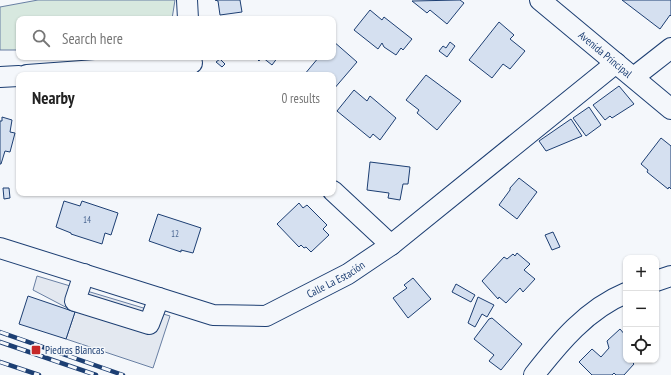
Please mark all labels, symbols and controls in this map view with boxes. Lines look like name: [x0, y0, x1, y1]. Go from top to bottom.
search box: [16, 16, 336, 60]
icon: search: [30, 27, 52, 49]
street label: Avenida Principal: [576, 28, 635, 81]
text: Search here: [62, 29, 123, 48]
text: Nearby: [32, 87, 75, 109]
text: 0 results: [281, 90, 320, 107]
house number: 14: [83, 214, 91, 225]
house number: 12: [171, 228, 179, 239]
map controls: [623, 255, 659, 363]
button: +: [623, 255, 659, 291]
street label: Calle La Estación: [304, 258, 368, 301]
button: −: [623, 291, 659, 327]
button: locate: [623, 327, 659, 363]
place label: Piedras Blancas: [45, 343, 104, 357]
marker: Piedras Blancas: [30, 344, 42, 356]

